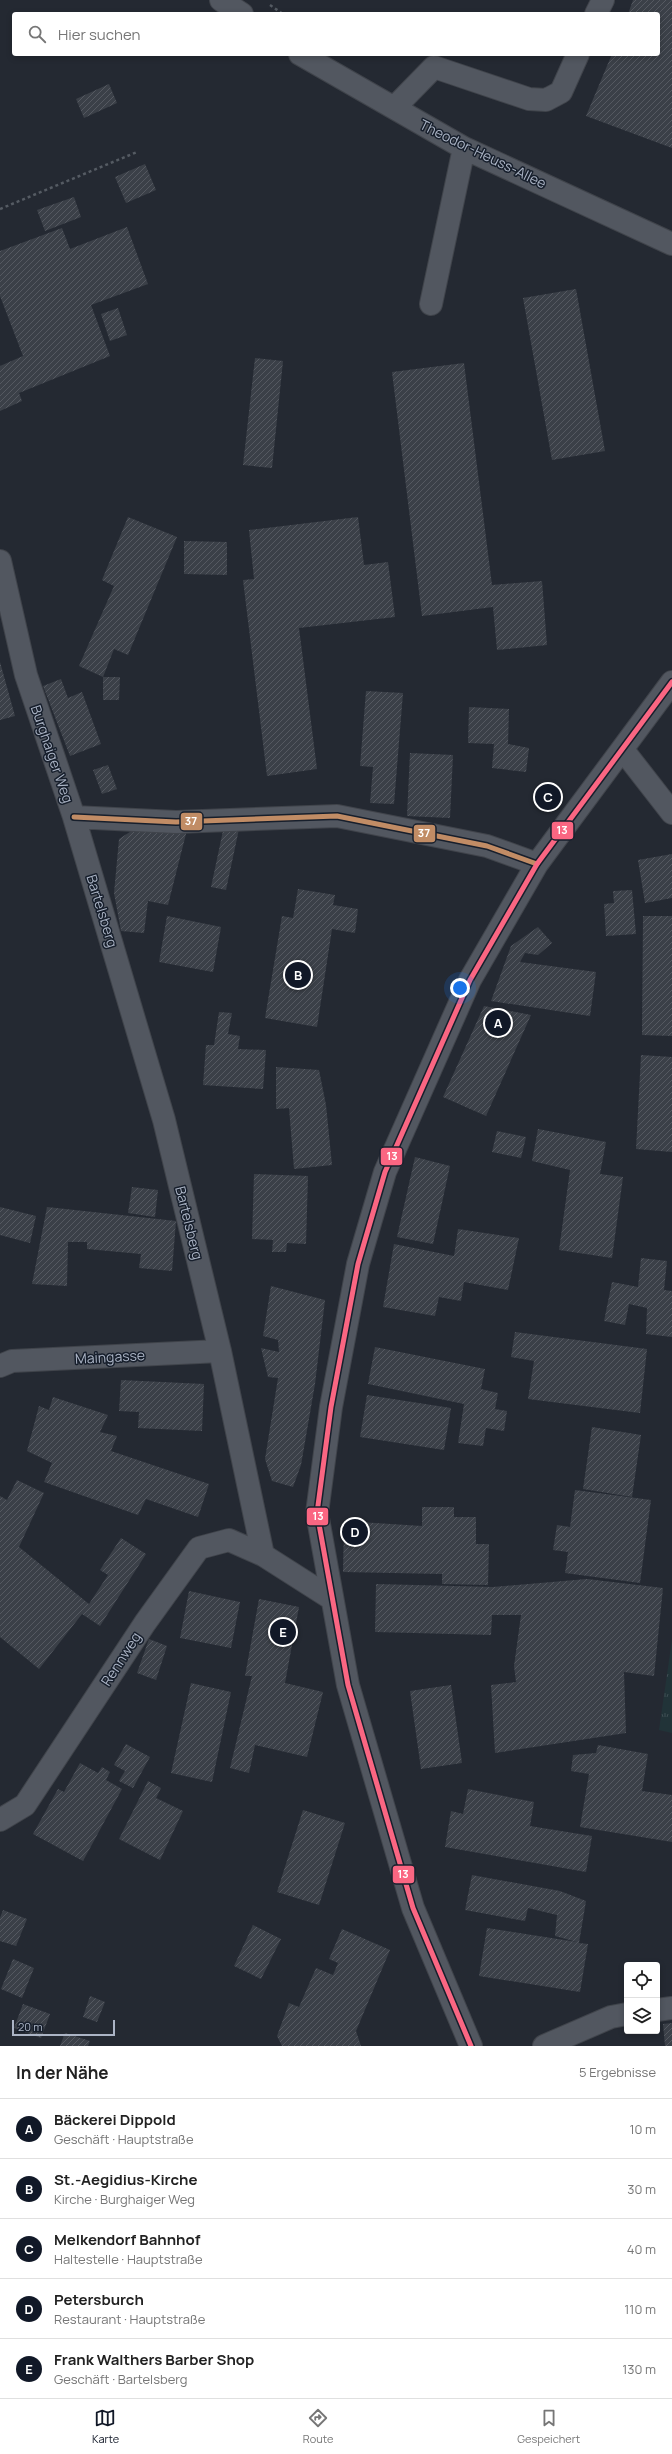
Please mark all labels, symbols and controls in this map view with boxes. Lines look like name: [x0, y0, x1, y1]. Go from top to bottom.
search box: [12, 12, 660, 56]
icon: search: [26, 23, 48, 45]
text: Hier suchen: [58, 24, 140, 45]
street label: Theodor-Heuss-Allee: [417, 115, 550, 193]
street label: Burghaiger Weg: [27, 702, 78, 805]
pin: C: [535, 782, 561, 812]
line badge: 37: [180, 812, 203, 831]
text: 37: [185, 813, 197, 828]
line badge: 13: [551, 821, 574, 840]
text: 13: [556, 822, 568, 837]
line badge: 37: [413, 824, 436, 843]
text: 37: [418, 825, 430, 840]
street label: Bartelsberg: [82, 872, 123, 950]
pin: B: [285, 960, 311, 990]
your location: [450, 978, 470, 998]
pin: A: [485, 1008, 511, 1038]
line badge: 13: [380, 1147, 403, 1166]
text: 13: [386, 1148, 398, 1163]
street label: Bartelsberg: [171, 1184, 208, 1262]
street label: Maingasse: [74, 1345, 145, 1368]
line badge: 13: [306, 1507, 329, 1526]
text: 13: [312, 1508, 324, 1523]
pin: D: [342, 1517, 368, 1547]
pin: E: [270, 1617, 296, 1647]
street label: Rennweg: [96, 1628, 145, 1689]
line badge: 13: [392, 1865, 415, 1884]
text: 13: [397, 1866, 409, 1881]
map controls: [624, 1962, 660, 2034]
button: locate: [624, 1962, 660, 1998]
button: layers: [624, 1998, 660, 2034]
scale bar: [12, 2018, 115, 2037]
text: 20 m: [18, 2019, 43, 2034]
text: In der Nähe: [16, 2061, 109, 2084]
text: 5 Ergebnisse: [579, 2063, 656, 2081]
text: Bäckerei Dippold: [54, 2109, 176, 2130]
text: A: [25, 2120, 33, 2138]
text: 10 m: [629, 2120, 656, 2138]
text: Geschäft · Hauptstraße: [54, 2130, 194, 2148]
text: St.-Aegidius-Kirche: [54, 2169, 198, 2190]
text: B: [25, 2180, 33, 2198]
text: 30 m: [627, 2180, 656, 2198]
text: Kirche · Burghaiger Weg: [54, 2190, 195, 2208]
text: Melkendorf Bahnhof: [54, 2229, 200, 2250]
text: C: [24, 2240, 34, 2258]
text: 40 m: [627, 2240, 656, 2258]
text: Haltestelle · Hauptstraße: [54, 2250, 203, 2268]
text: Petersburch: [54, 2289, 144, 2310]
text: D: [24, 2300, 34, 2318]
text: 110 m: [624, 2300, 656, 2318]
text: Restaurant · Hauptstraße: [54, 2310, 205, 2328]
text: Frank Walthers Barber Shop: [54, 2349, 254, 2370]
text: E: [25, 2360, 33, 2378]
text: 130 m: [622, 2360, 656, 2378]
text: Geschäft · Bartelsberg: [54, 2370, 187, 2388]
tab: Karte: [92, 2407, 119, 2446]
tab: Route: [303, 2407, 333, 2446]
tab: Gespeichert: [517, 2407, 580, 2446]

